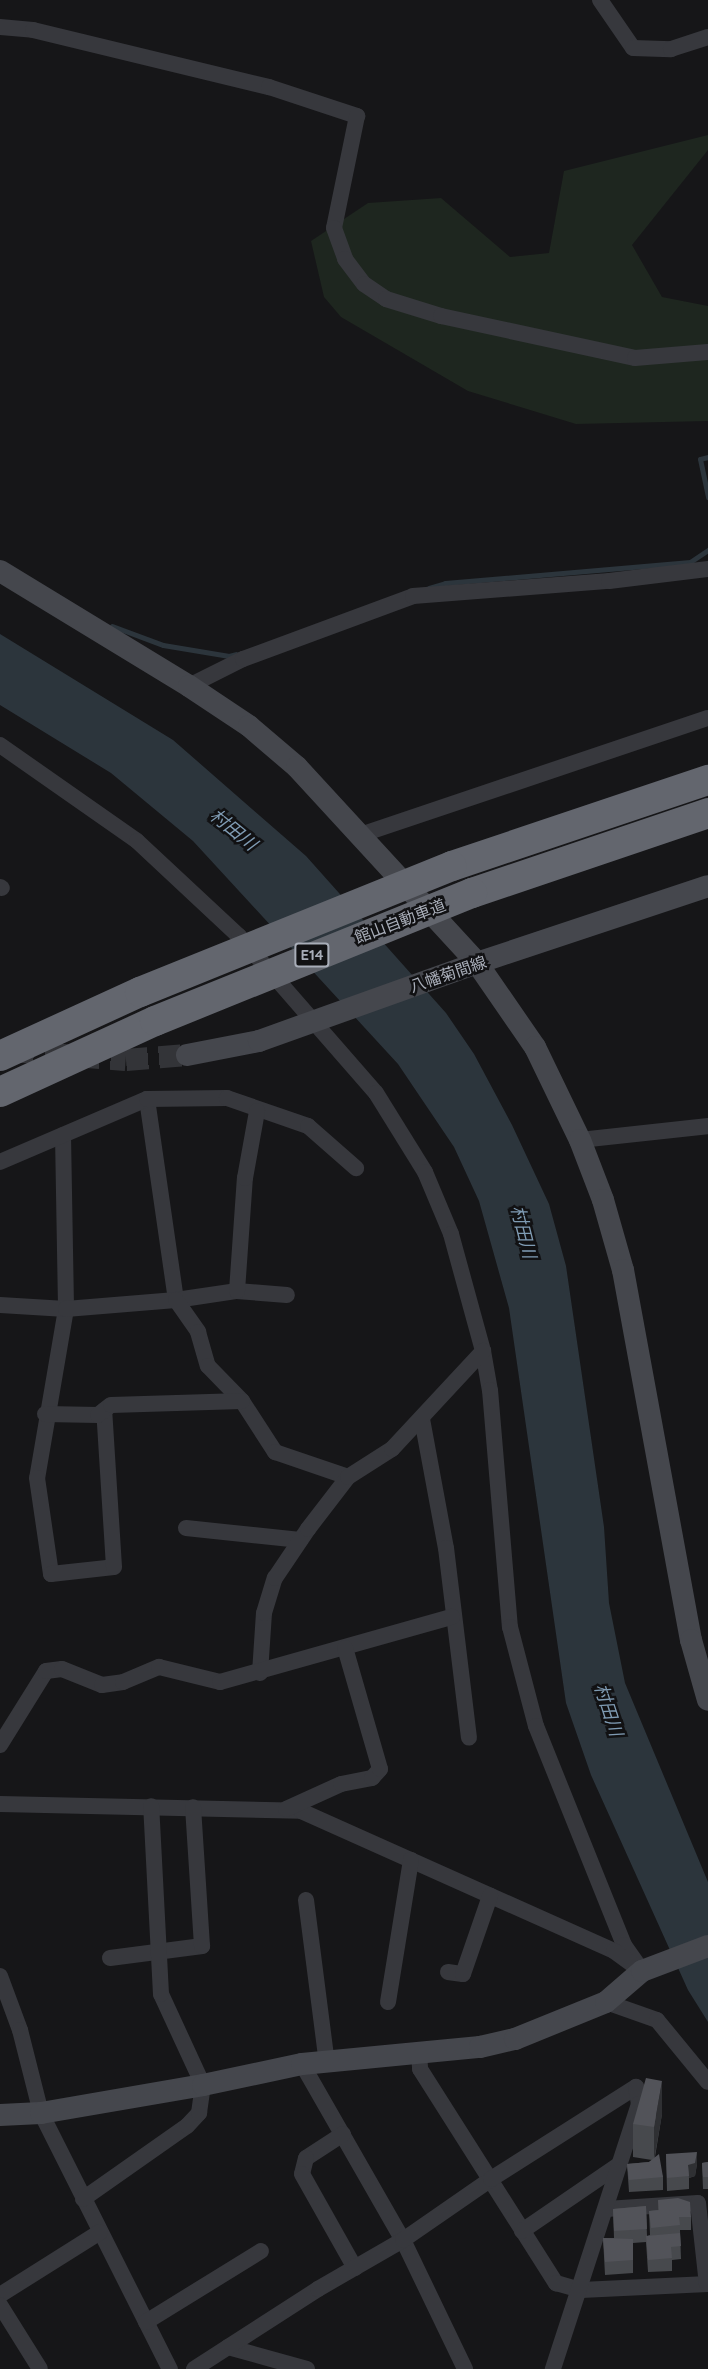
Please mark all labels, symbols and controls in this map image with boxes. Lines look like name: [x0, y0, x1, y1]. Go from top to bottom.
water label: 村田川: [205, 805, 261, 855]
street label: 館山自動車道: [352, 895, 448, 947]
road number: E14: [294, 943, 330, 967]
street label: 八幡菊間線: [407, 952, 489, 996]
water label: 村田川: [506, 1203, 540, 1261]
water label: 村田川: [589, 1681, 627, 1739]

